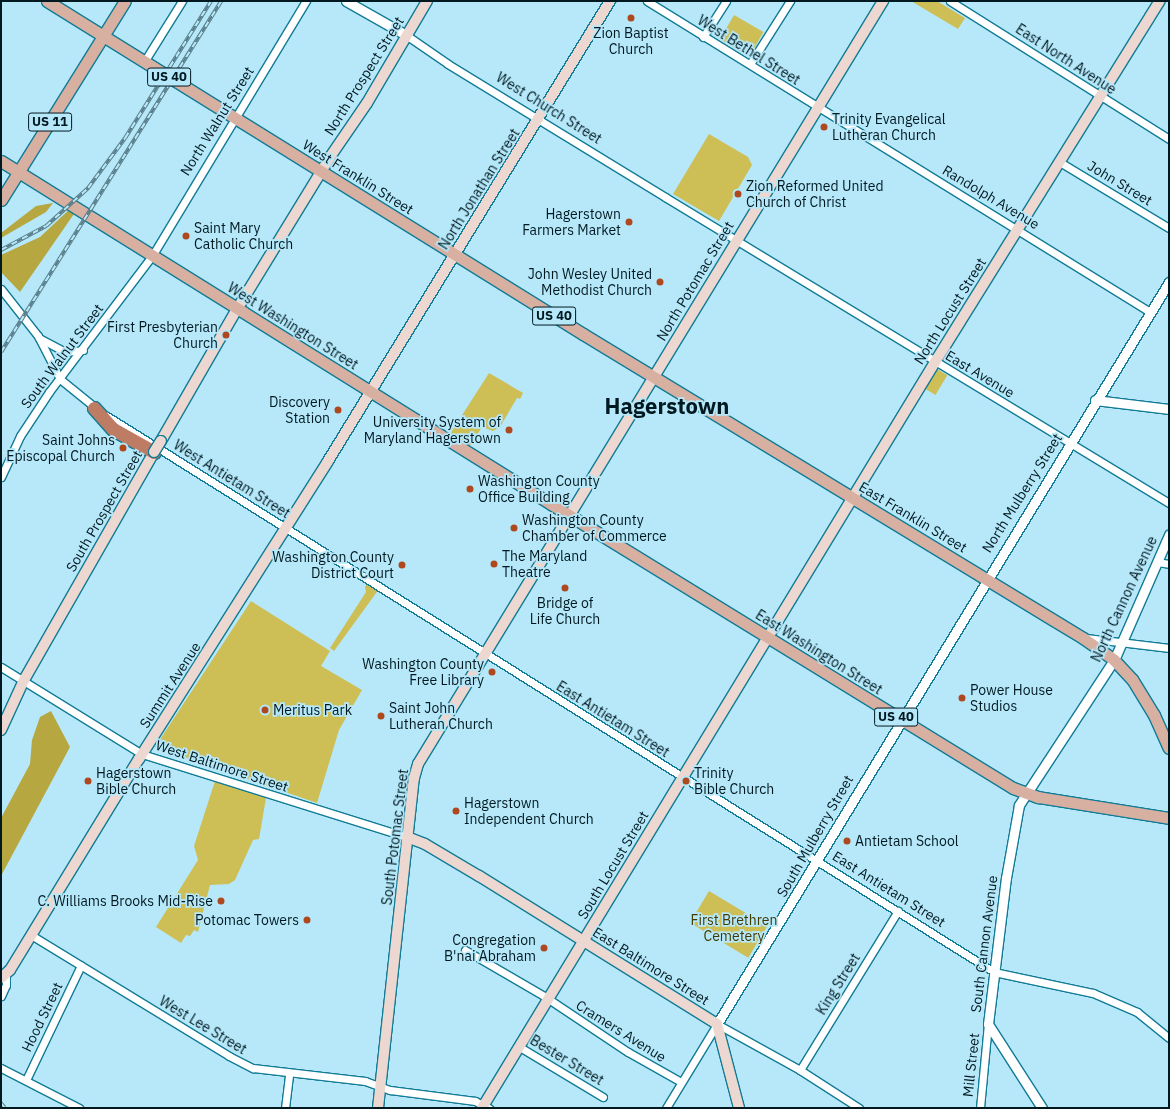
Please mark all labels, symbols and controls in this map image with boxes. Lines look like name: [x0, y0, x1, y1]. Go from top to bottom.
street label: West Bethel Street: [695, 12, 803, 88]
marker: Zion Baptist Church: [626, 13, 636, 23]
street label: North Prospect Street: [321, 14, 407, 138]
street label: East North Avenue: [1013, 20, 1119, 98]
place label: Zion Baptist Church: [593, 25, 669, 58]
street label: North Walnut Street: [177, 63, 257, 179]
road number: US 40: [147, 66, 191, 88]
street label: West Church Street: [493, 69, 605, 147]
road number: US 11: [28, 111, 72, 133]
place label: Trinity Evangelical Lutheran Church: [832, 111, 946, 144]
marker: Trinity Evangelical Lutheran Church: [819, 122, 829, 132]
street label: North Jonathan Street: [435, 125, 523, 253]
street label: West Franklin Street: [300, 136, 416, 218]
street label: John Street: [1085, 157, 1155, 209]
street label: Randolph Avenue: [939, 161, 1043, 233]
place label: Zion Reformed United Church of Christ: [746, 178, 884, 210]
marker: Zion Reformed United Church of Christ: [733, 189, 743, 199]
place label: Hagerstown Farmers Market: [522, 206, 621, 238]
marker: Hagerstown Farmers Market: [624, 217, 634, 227]
street label: North Potomac Street: [653, 218, 737, 344]
place label: Saint Mary Catholic Church: [194, 220, 293, 252]
marker: Saint Mary Catholic Church: [181, 231, 191, 241]
street label: North Locust Street: [911, 255, 989, 367]
place label: John Wesley United Methodist Church: [528, 266, 652, 298]
marker: John Wesley United Methodist Church: [655, 277, 665, 287]
street label: West Washington Street: [225, 279, 361, 373]
street label: South Walnut Street: [17, 301, 107, 411]
road number: US 40: [532, 305, 576, 327]
place label: First Presbyterian Church: [107, 319, 218, 352]
marker: First Presbyterian Church: [221, 330, 231, 340]
street label: East Avenue: [943, 347, 1017, 401]
district label: Hagerstown: [605, 393, 729, 419]
place label: Discovery Station: [269, 394, 330, 426]
marker: Discovery Station: [333, 405, 343, 415]
place label: University System of Maryland Hagerstown: [364, 414, 501, 446]
marker: University System of Maryland Hagerstown: [504, 425, 514, 435]
street label: North Mulberry Street: [979, 430, 1065, 556]
place label: Saint Johns Episcopal Church: [6, 432, 115, 464]
street label: West Antietam Street: [171, 436, 293, 522]
marker: Saint Johns Episcopal Church: [118, 443, 128, 453]
street label: South Prospect Street: [62, 447, 146, 575]
place label: Washington County Office Building: [478, 473, 600, 506]
street label: East Franklin Street: [856, 478, 970, 556]
marker: Washington County Office Building: [465, 484, 475, 494]
place label: Washington County Chamber of Commerce: [522, 512, 667, 544]
marker: Washington County Chamber of Commerce: [509, 523, 519, 533]
street label: North Cannon Avenue: [1087, 533, 1161, 665]
place label: The Maryland Theatre: [502, 548, 587, 580]
place label: Washington County District Court: [272, 549, 394, 582]
marker: The Maryland Theatre: [489, 559, 499, 569]
marker: Washington County District Court: [397, 560, 407, 570]
marker: Bridge of Life Church: [560, 583, 570, 593]
place label: Bridge of Life Church: [530, 595, 600, 628]
street label: East Washington Street: [752, 606, 886, 698]
street label: Summit Avenue: [136, 639, 204, 731]
place label: Washington County Free Library: [362, 656, 484, 688]
marker: Washington County Free Library: [487, 667, 497, 677]
street label: East Antietam Street: [553, 677, 673, 761]
place label: Power House Studios: [970, 682, 1053, 714]
marker: Power House Studios: [957, 693, 967, 703]
place label: Saint John Lutheran Church: [389, 700, 493, 732]
place label: Meritus Park: [273, 702, 352, 718]
marker: Meritus Park: [260, 705, 270, 715]
road number: US 40: [874, 706, 918, 728]
marker: Saint John Lutheran Church: [376, 711, 386, 721]
street label: West Baltimore Street: [154, 737, 290, 795]
place label: Hagerstown Bible Church: [96, 765, 176, 798]
place label: Trinity Bible Church: [694, 765, 774, 798]
street label: South Potomac Street: [378, 768, 412, 906]
street label: South Mulberry Street: [773, 772, 857, 900]
marker: Hagerstown Bible Church: [83, 776, 93, 786]
marker: Trinity Bible Church: [681, 776, 691, 786]
place label: Hagerstown Independent Church: [464, 795, 594, 828]
marker: Hagerstown Independent Church: [451, 806, 461, 816]
street label: South Locust Street: [574, 808, 652, 922]
place label: Antietam School: [855, 833, 959, 849]
marker: Antietam School: [842, 836, 852, 846]
street label: East Antietam Street: [829, 847, 949, 931]
street label: South Cannon Avenue: [967, 874, 1001, 1014]
place label: C. Williams Brooks Mid‐Rise: [38, 893, 213, 909]
marker: C. Williams Brooks Mid‐Rise: [216, 896, 226, 906]
place label: Potomac Towers: [195, 912, 299, 928]
park label: First Brethren Cemetery: [691, 912, 777, 944]
marker: Potomac Towers: [302, 915, 312, 925]
street label: East Baltimore Street: [590, 923, 712, 1009]
place label: Congregation B'nai Abraham: [444, 932, 536, 964]
marker: Congregation B'nai Abraham: [539, 943, 549, 953]
street label: King Street: [812, 950, 864, 1018]
street label: Hood Street: [18, 979, 66, 1055]
street label: West Lee Street: [156, 992, 250, 1058]
street label: Cramers Avenue: [573, 997, 669, 1065]
street label: Bester Street: [527, 1031, 607, 1089]
street label: Mill Street: [959, 1032, 983, 1098]

